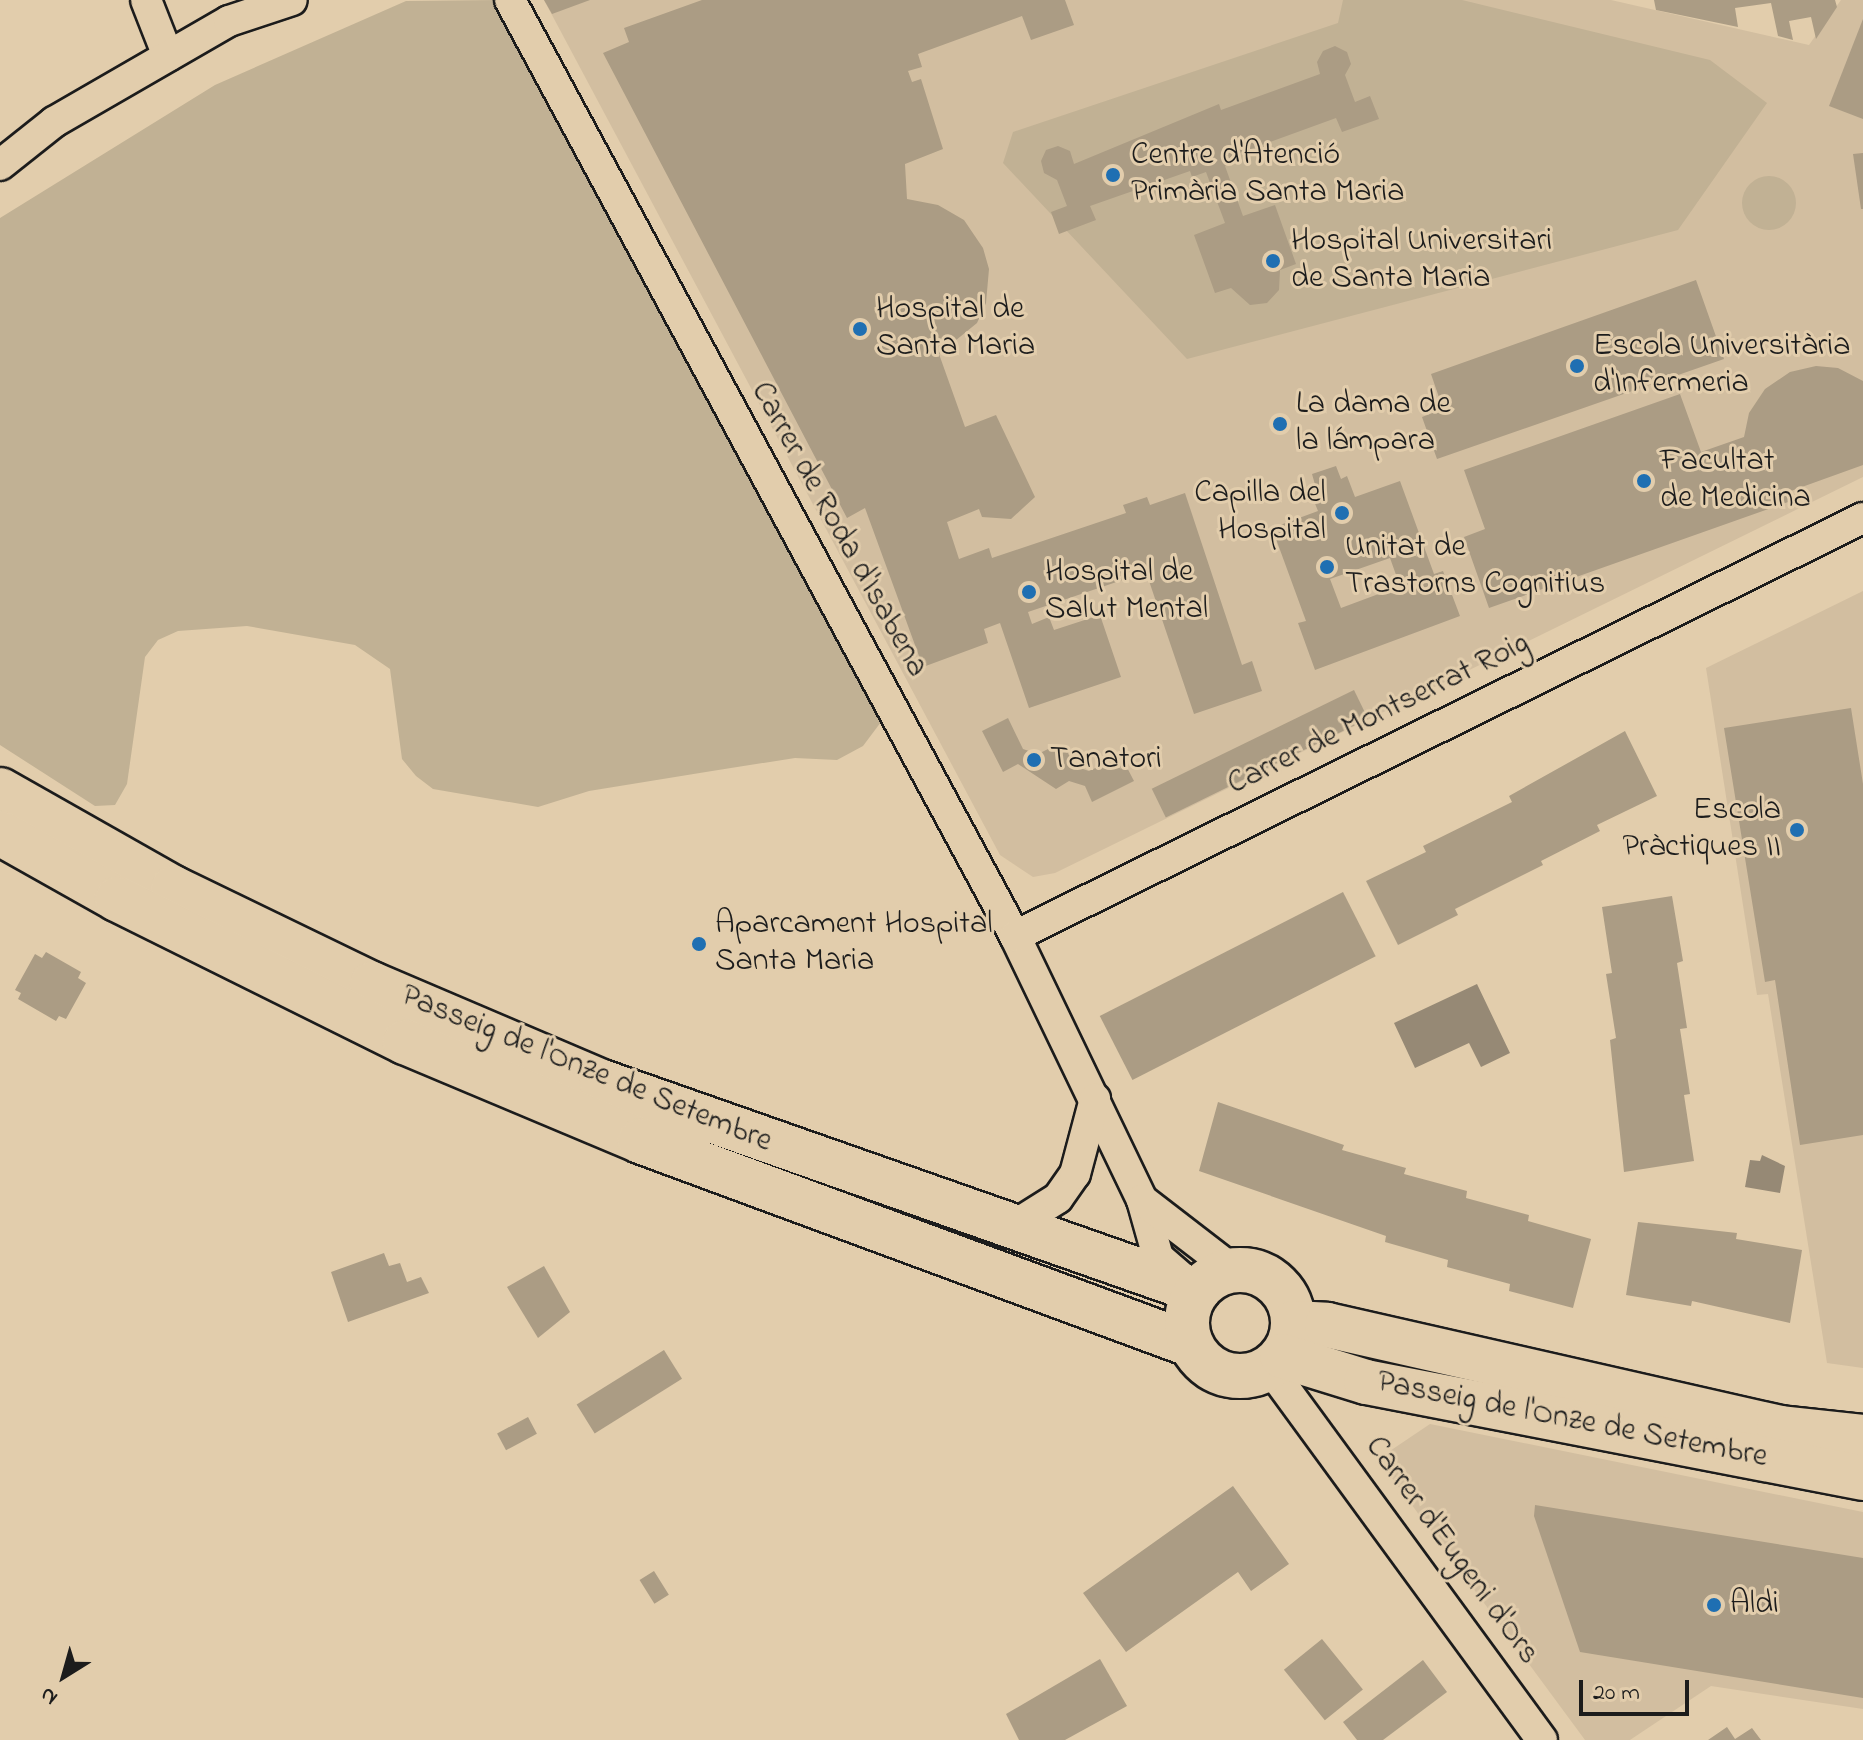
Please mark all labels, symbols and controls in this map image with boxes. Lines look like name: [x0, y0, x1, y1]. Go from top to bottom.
place label: Centre d'Atenció Primària Santa Maria: [1131, 138, 1405, 213]
marker: Centre d'Atenció Primària Santa Maria: [1102, 164, 1124, 186]
place label: Hospital Universitari de Santa Maria: [1291, 224, 1552, 299]
marker: Hospital Universitari de Santa Maria: [1262, 250, 1284, 272]
place label: Hospital de Santa Maria: [876, 292, 1035, 367]
marker: Hospital de Santa Maria: [851, 320, 869, 338]
place label: Escola Universitària d'Infermeria: [1593, 329, 1851, 404]
marker: Escola Universitària d'Infermeria: [1568, 357, 1586, 375]
street label: Carrer de Roda d'Isabena: [741, 376, 935, 684]
place label: La dama de la lámpara: [1296, 387, 1451, 462]
marker: La dama de la lámpara: [1271, 415, 1289, 433]
place label: Facultat de Medicina: [1660, 444, 1811, 519]
marker: Facultat de Medicina: [1635, 472, 1653, 490]
place label: Capilla del Hospital: [1194, 476, 1326, 551]
marker: Capilla del Hospital: [1333, 504, 1351, 522]
place label: Unitat de Trastorns Cognitius: [1345, 530, 1605, 605]
place label: Hospital de Salut Mental: [1045, 555, 1208, 630]
marker: Unitat de Trastorns Cognitius: [1316, 556, 1338, 578]
marker: Hospital de Salut Mental: [1020, 583, 1038, 601]
street label: Carrer de Montserrat Roig: [1222, 625, 1536, 805]
place label: Tanatori: [1050, 741, 1162, 779]
marker: Tanatori: [1025, 751, 1043, 769]
place label: Escola Pràctiques II: [1622, 793, 1781, 868]
marker: Escola Pràctiques II: [1788, 821, 1806, 839]
place label: Aparcament Hospital Santa Maria: [715, 907, 993, 982]
marker: Aparcament Hospital Santa Maria: [690, 935, 708, 953]
street label: Passeig de l'Onze de Setembre: [395, 978, 777, 1162]
street label: Passeig de l'Onze de Setembre: [1374, 1364, 1770, 1478]
street label: Carrer d'Eugeni d'Ors: [1355, 1429, 1547, 1673]
place label: Aldi: [1730, 1586, 1779, 1624]
marker: Aldi: [1705, 1596, 1723, 1614]
north arrow: [24, 1636, 104, 1716]
scale bar: [1583, 1664, 1693, 1714]
text: 20 m: [1593, 1676, 1640, 1711]
text: N: [34, 1678, 65, 1712]

